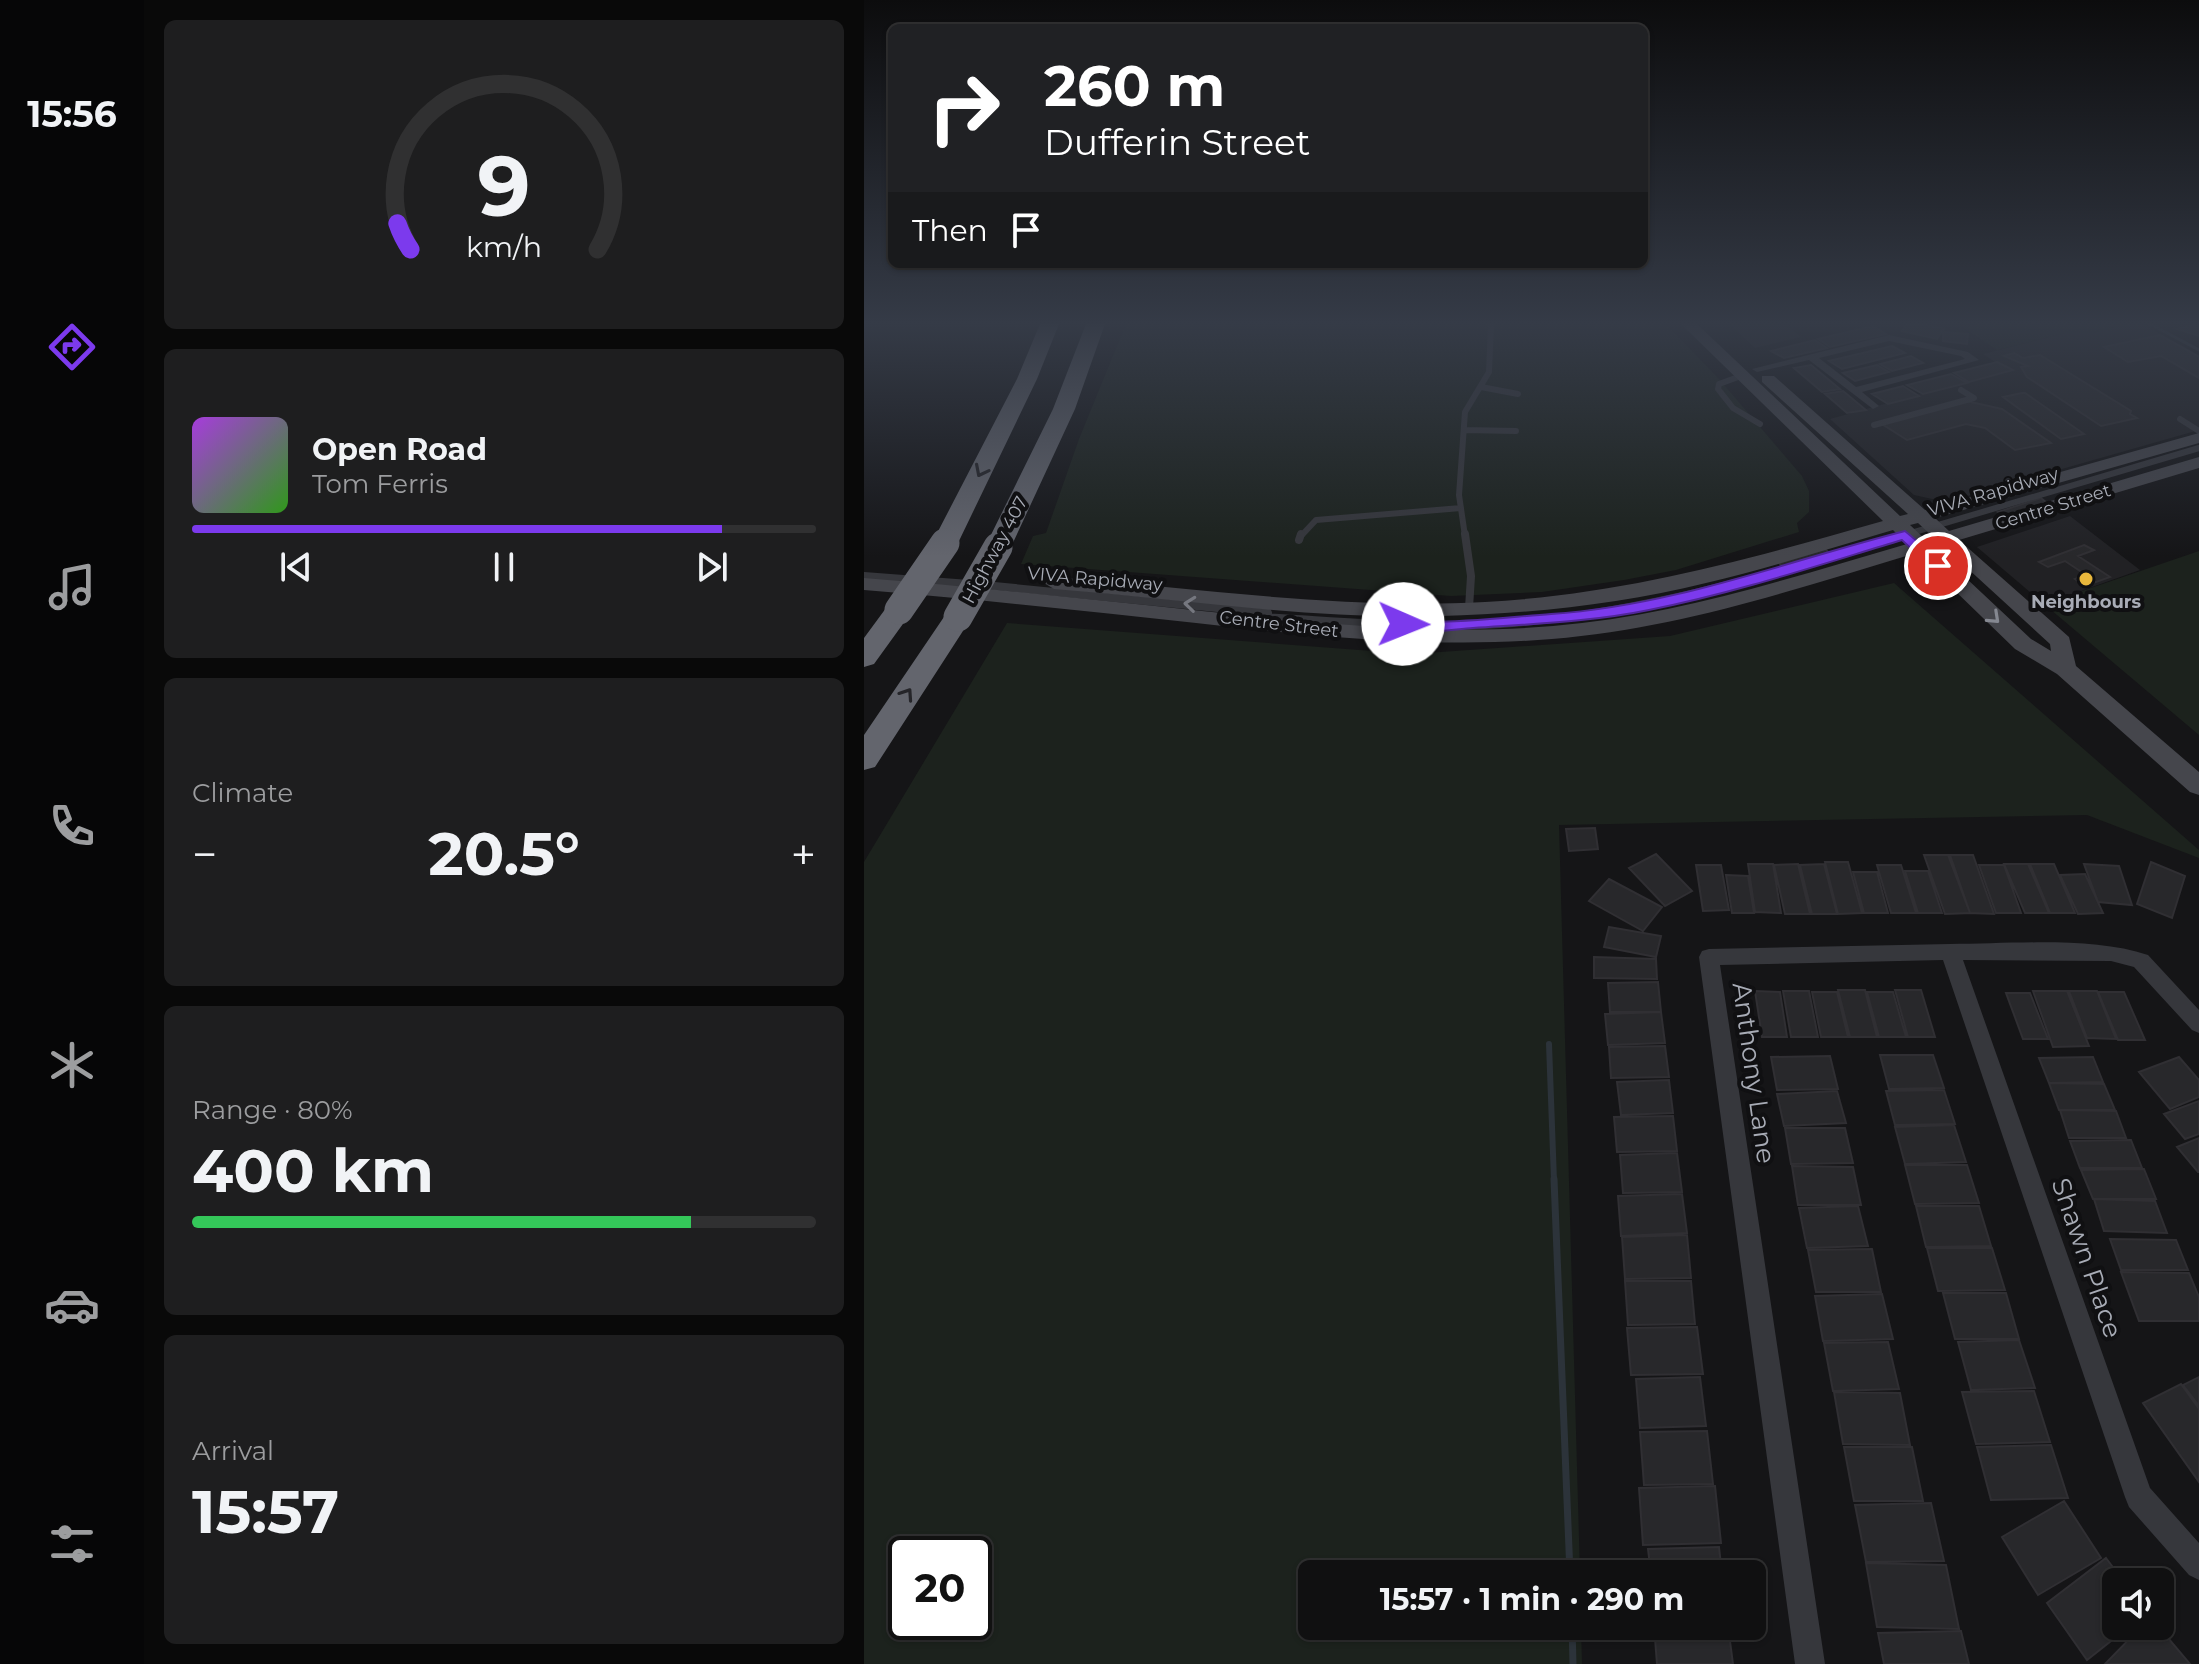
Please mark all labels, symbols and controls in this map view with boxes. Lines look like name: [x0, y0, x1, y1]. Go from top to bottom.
text: 260 m: [1044, 52, 1225, 120]
icon: right: [912, 56, 1016, 160]
text: 15:56: [27, 92, 117, 136]
text: Dufferin Street: [1044, 120, 1310, 164]
text: 9: [478, 135, 531, 237]
icon: arrive: [1004, 208, 1048, 252]
text: Then: [912, 212, 988, 249]
text: km/h: [466, 230, 542, 265]
icon: directions: [44, 319, 100, 375]
text: Open Road: [312, 431, 487, 468]
one-way arrow: [975, 462, 991, 477]
street label: VIVA Rapidway: [1925, 463, 2061, 521]
text: Tom Ferris: [312, 468, 448, 500]
street label: Centre Street: [1993, 479, 2113, 535]
street label: Highway 407: [958, 493, 1032, 607]
pin: [1904, 532, 1972, 600]
icon: arrive: [1916, 544, 1960, 588]
icon: previous: [274, 545, 318, 589]
icon: pause: [482, 545, 526, 589]
icon: next: [690, 545, 734, 589]
icon: music: [44, 559, 100, 615]
street label: VIVA Rapidway: [1027, 562, 1164, 596]
marker: Neighbours: [2077, 570, 2095, 588]
position arrow: [1361, 582, 1445, 666]
place label: Neighbours: [2031, 591, 2142, 613]
one-way arrow: [1183, 595, 1196, 612]
street label: Centre Street: [1218, 606, 1340, 642]
one-way arrow: [1985, 608, 1999, 623]
one-way arrow: [897, 688, 912, 703]
text: Climate: [192, 777, 293, 809]
icon: phone: [44, 798, 100, 854]
text: 20.5°: [428, 817, 580, 890]
text: −: [192, 827, 217, 881]
text: +: [791, 827, 816, 881]
street label: Anthony Lane: [1725, 980, 1783, 1166]
icon: climate: [44, 1037, 100, 1093]
text: Range · 80%: [192, 1094, 353, 1126]
text: 400 km: [192, 1134, 434, 1207]
street label: Shawn Place: [2045, 1174, 2129, 1342]
icon: car: [44, 1277, 100, 1333]
text: Arrival: [192, 1435, 274, 1467]
text: 15:57: [192, 1475, 339, 1548]
icon: filters: [44, 1516, 100, 1572]
speed limit sign: 20: [888, 1536, 992, 1640]
map controls: [2102, 1568, 2174, 1640]
button: sound: [2102, 1568, 2174, 1640]
text: 15:57 · 1 min · 290 m: [1380, 1581, 1684, 1618]

